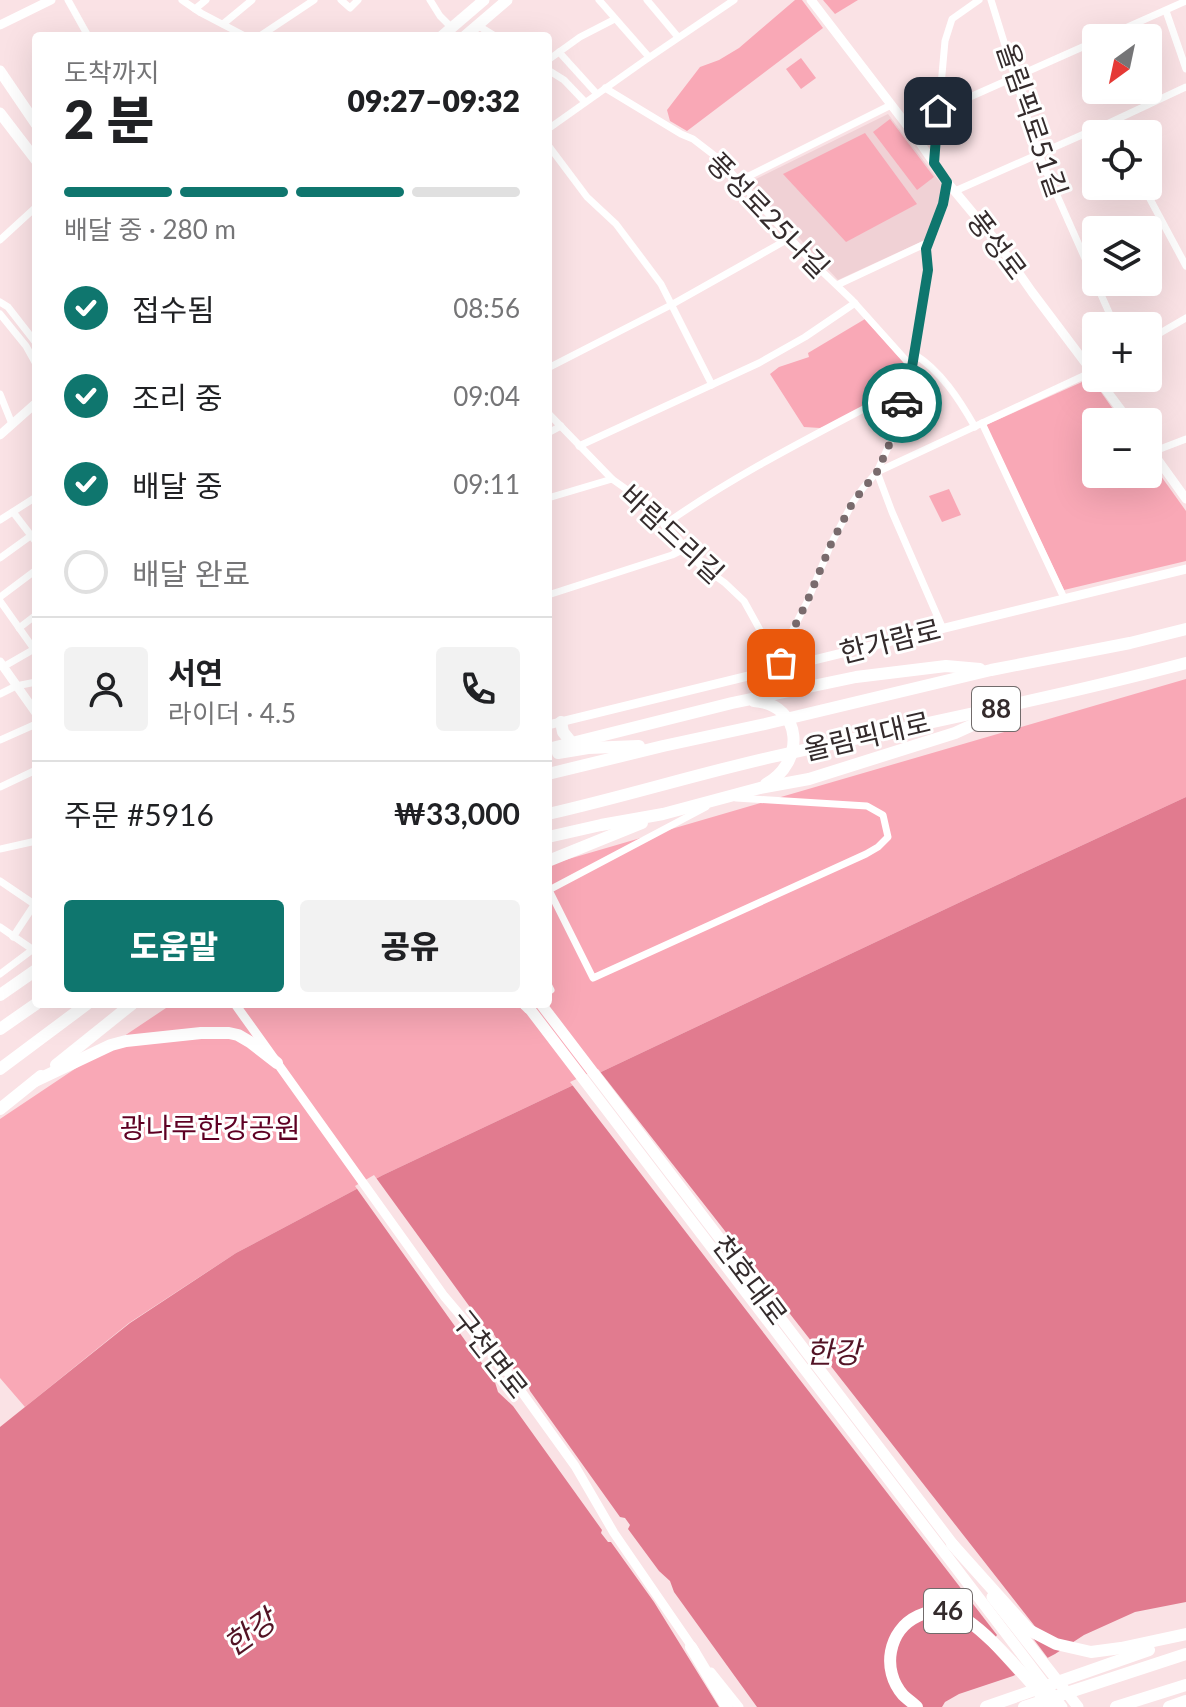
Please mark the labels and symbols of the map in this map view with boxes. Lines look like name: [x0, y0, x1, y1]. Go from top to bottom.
north arrow: [1082, 24, 1162, 104]
street label: 올림픽로51길: [991, 38, 1075, 201]
pin: [904, 77, 972, 145]
street label: 풍성로25나길: [700, 144, 837, 284]
street label: 풍성로: [961, 203, 1035, 285]
courier: [862, 363, 942, 443]
street label: 바람드리길: [614, 477, 731, 590]
street label: 한가람로: [836, 611, 944, 669]
pin: [747, 629, 815, 697]
road number: 88: [972, 687, 1020, 731]
street label: 올림픽대로: [800, 704, 933, 766]
park label: 광나루한강공원: [120, 1110, 300, 1144]
street label: 천호대로: [706, 1228, 795, 1331]
street label: 구천면로: [446, 1302, 536, 1404]
water label: 한강: [805, 1333, 864, 1369]
road number: 46: [924, 1589, 972, 1633]
water label: 한강: [216, 1599, 285, 1662]

